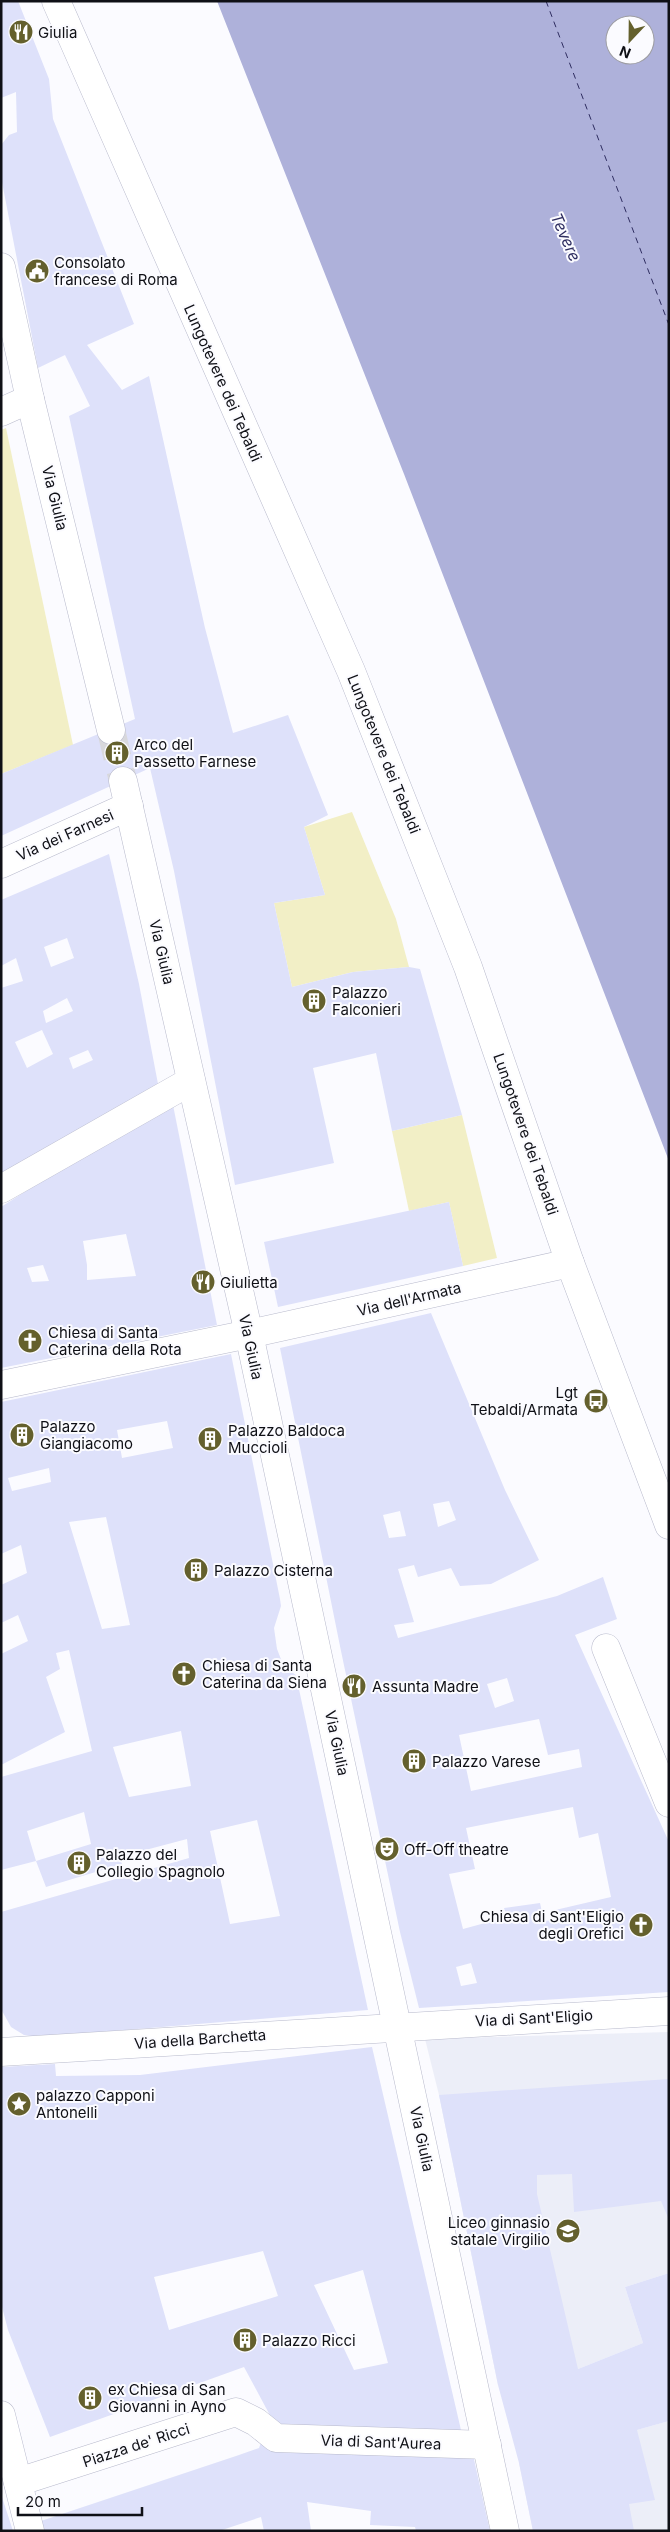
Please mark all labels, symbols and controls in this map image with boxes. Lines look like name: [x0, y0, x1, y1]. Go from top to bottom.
north arrow: [605, 15, 655, 65]
restaurant icon: Giulia: [8, 19, 34, 45]
place label: Giulia: [38, 23, 77, 42]
text: N: [617, 43, 633, 62]
water label: Tevere: [547, 210, 585, 264]
place label: Consolato francese di Roma: [54, 253, 178, 289]
public building icon: Consolato francese di Roma: [24, 258, 50, 284]
street label: Lungotevere dei Tebaldi: [180, 301, 266, 465]
street label: Via Giulia: [38, 464, 72, 532]
street label: Lungotevere dei Tebaldi: [343, 672, 425, 836]
place label: Arco del Passetto Farnese: [134, 735, 256, 771]
building icon: Arco del Passetto Farnese: [104, 740, 130, 766]
street label: Via dei Farnesi: [13, 805, 117, 865]
street label: Via Giulia: [145, 918, 179, 986]
place label: Palazzo Falconieri: [332, 983, 401, 1019]
building icon: Palazzo Falconieri: [301, 988, 327, 1014]
street label: Lungotevere dei Tebaldi: [489, 1050, 563, 1218]
restaurant icon: Giulietta: [190, 1269, 216, 1295]
place label: Giulietta: [220, 1273, 278, 1292]
street label: Via dell'Armata: [355, 1278, 463, 1320]
street label: Via Giulia: [235, 1313, 267, 1381]
place label: Chiesa di Santa Caterina della Rota: [48, 1323, 182, 1359]
church icon: Chiesa di Santa Caterina della Rota: [17, 1328, 43, 1354]
place label: Lgt Tebaldi/Armata: [470, 1383, 578, 1419]
bus stop icon: Lgt Tebaldi/Armata: [583, 1388, 609, 1414]
place label: Palazzo Giangiacomo: [40, 1417, 133, 1453]
place label: Palazzo Baldoca Muccioli: [228, 1421, 345, 1457]
building icon: Palazzo Giangiacomo: [9, 1422, 35, 1448]
building icon: Palazzo Baldoca Muccioli: [197, 1426, 223, 1452]
building icon: Palazzo Cisterna: [183, 1557, 209, 1583]
place label: Palazzo Cisterna: [214, 1561, 333, 1580]
place label: Chiesa di Santa Caterina da Siena: [202, 1656, 327, 1692]
church icon: Chiesa di Santa Caterina da Siena: [171, 1661, 197, 1687]
restaurant icon: Assunta Madre: [341, 1673, 367, 1699]
place label: Assunta Madre: [372, 1677, 479, 1696]
street label: Via Giulia: [321, 1709, 353, 1777]
building icon: Palazzo Varese: [401, 1748, 427, 1774]
place label: Palazzo Varese: [432, 1752, 540, 1771]
theatre icon: Off-Off theatre: [374, 1836, 400, 1862]
place label: Off-Off theatre: [404, 1840, 509, 1859]
place label: Palazzo del Collegio Spagnolo: [96, 1845, 225, 1881]
building icon: Palazzo del Collegio Spagnolo: [66, 1850, 92, 1876]
place label: Chiesa di Sant'Eligio degli Orefici: [480, 1907, 624, 1943]
church icon: Chiesa di Sant'Eligio degli Orefici: [628, 1912, 654, 1938]
street label: Via di Sant'Eligio: [475, 2005, 593, 2031]
street label: Via della Barchetta: [133, 2025, 267, 2053]
place label: palazzo Capponi Antonelli: [36, 2086, 155, 2122]
place icon: palazzo Capponi Antonelli: [6, 2091, 32, 2117]
street label: Via Giulia: [406, 2105, 438, 2173]
place label: Liceo ginnasio statale Virgilio: [448, 2213, 550, 2249]
school or university icon: Liceo ginnasio statale Virgilio: [555, 2218, 581, 2244]
building icon: Palazzo Ricci: [232, 2327, 258, 2353]
place label: Palazzo Ricci: [262, 2331, 356, 2350]
place label: ex Chiesa di San Giovanni in Ayno: [108, 2380, 226, 2416]
building icon: ex Chiesa di San Giovanni in Ayno: [77, 2385, 103, 2411]
street label: Piazza de' Ricci: [80, 2419, 192, 2471]
street label: Via di Sant'Aurea: [320, 2430, 442, 2454]
scale bar: [18, 2484, 141, 2516]
text: 20 m: [25, 2492, 61, 2511]

